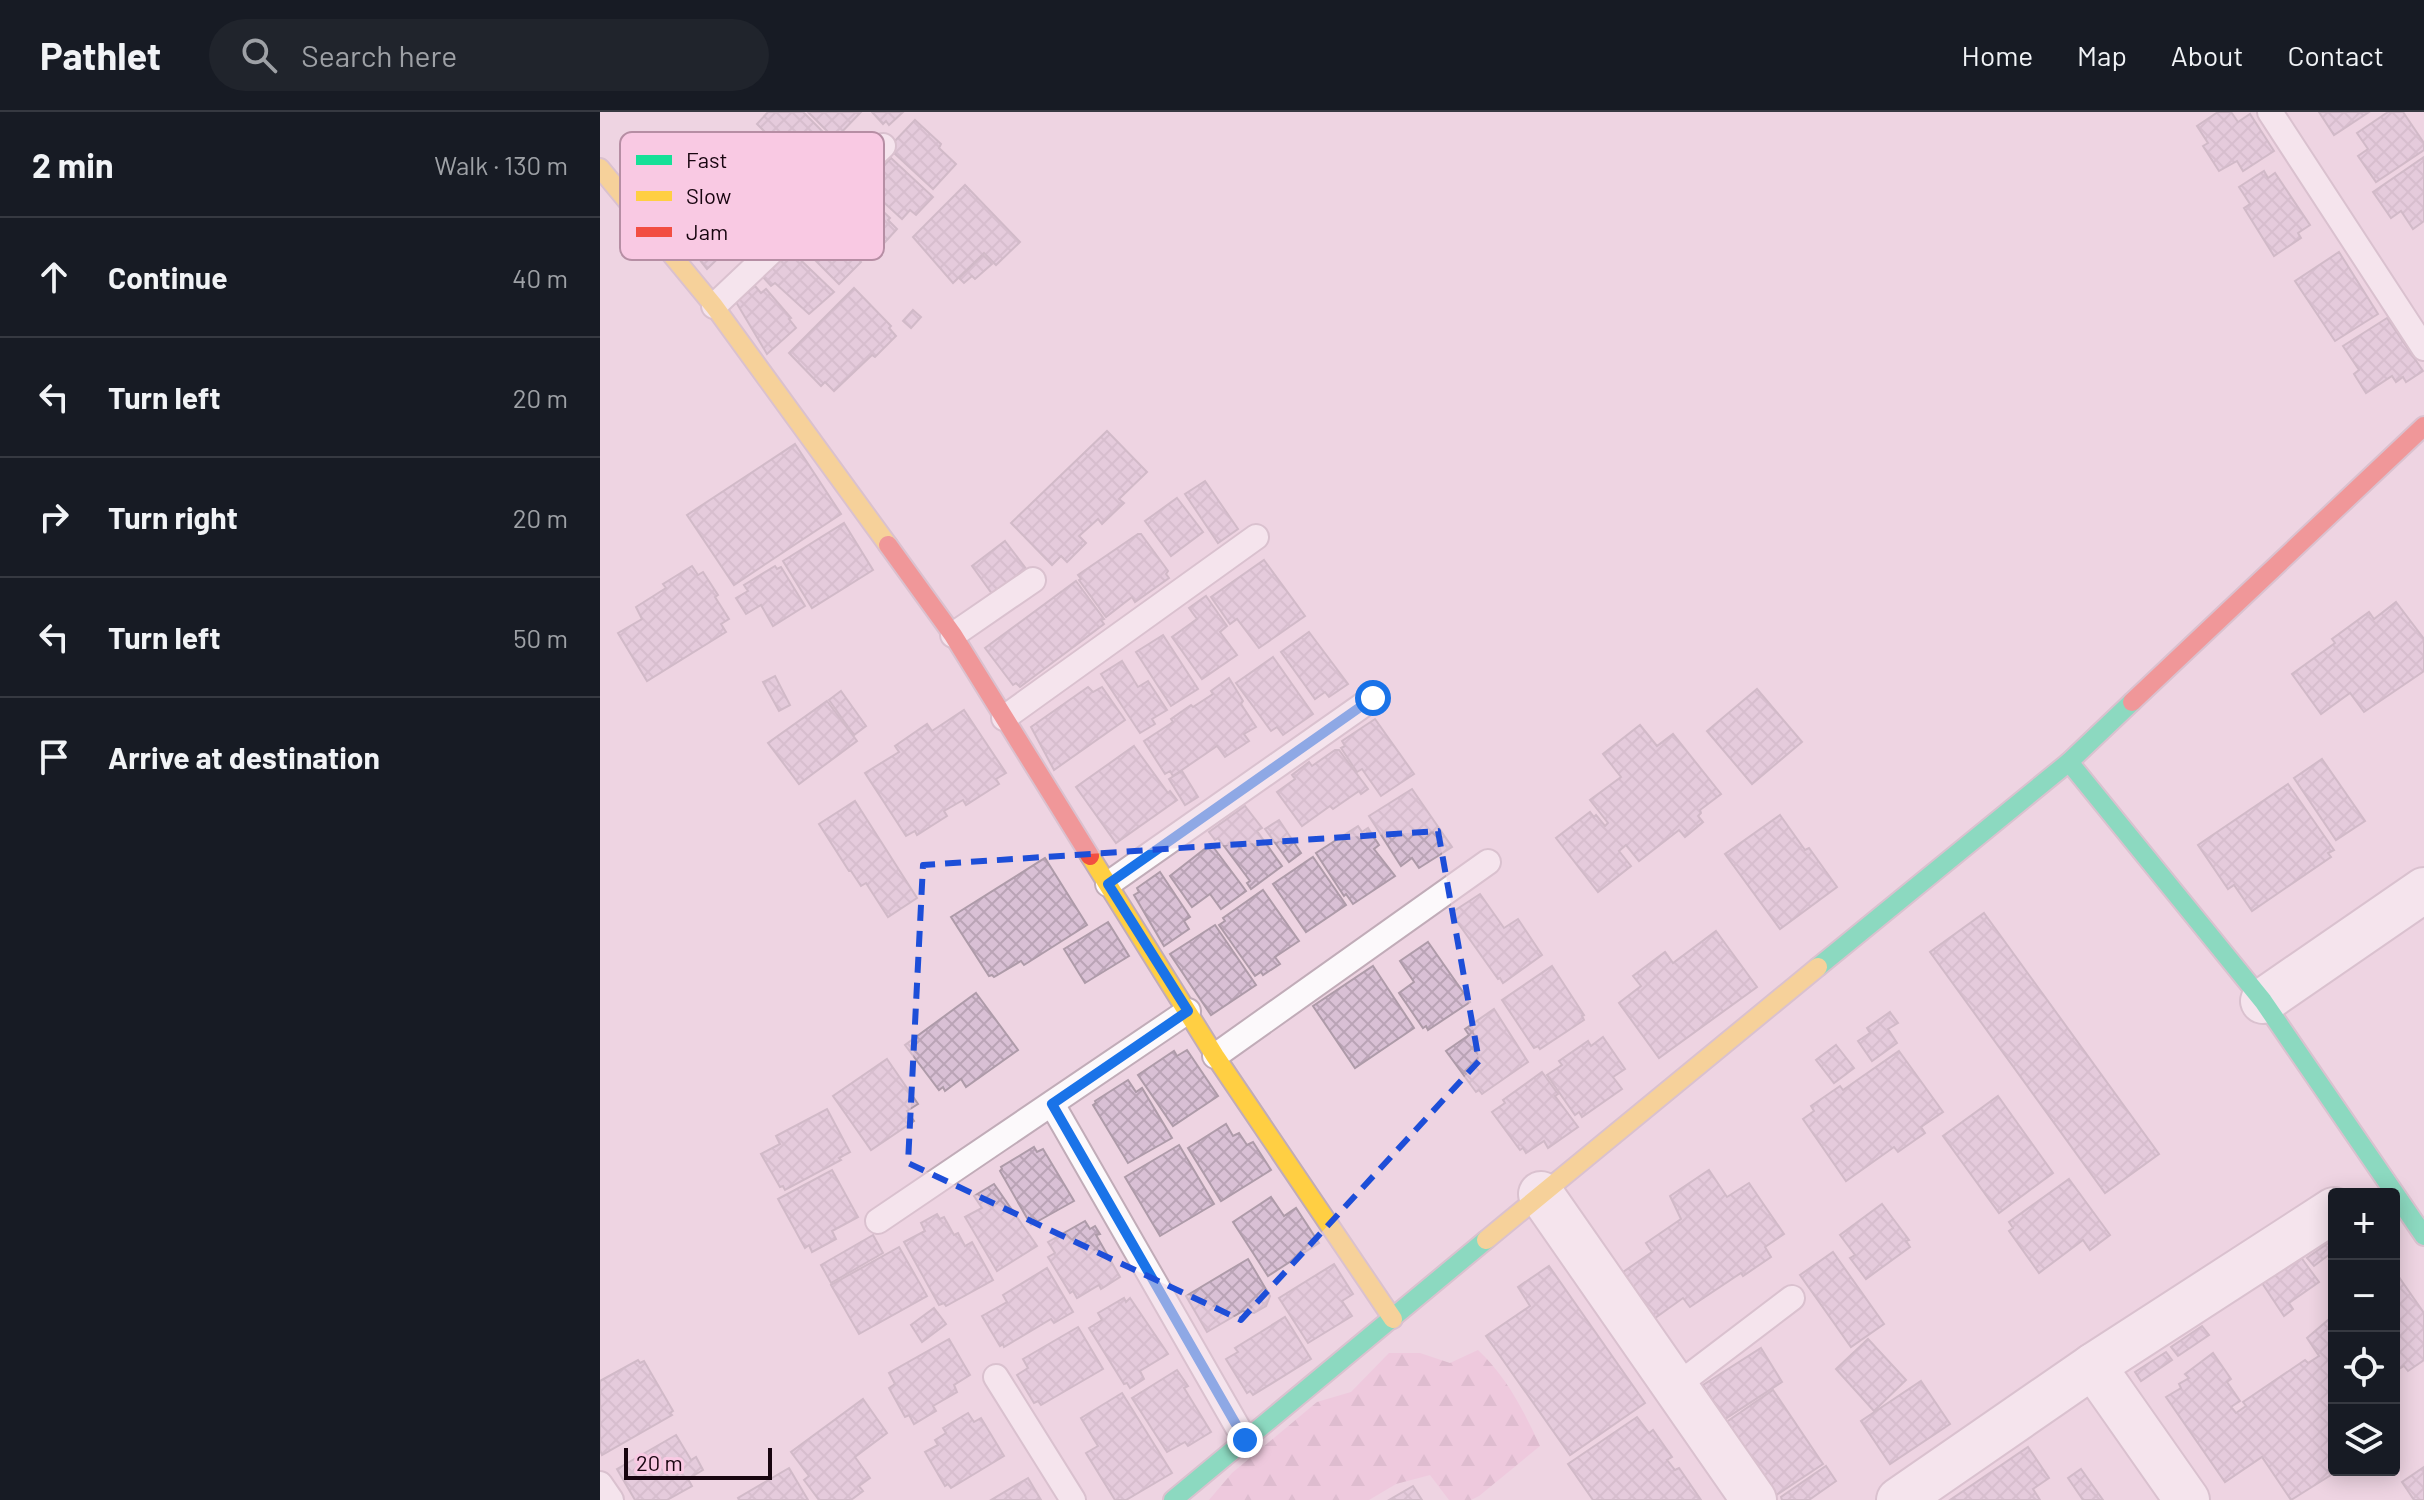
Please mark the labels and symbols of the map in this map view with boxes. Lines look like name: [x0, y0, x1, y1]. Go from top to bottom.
legend: [620, 132, 884, 260]
text: Fast: [686, 146, 728, 172]
text: Slow: [686, 182, 731, 208]
text: Jam: [686, 218, 728, 244]
route start: [1355, 680, 1391, 716]
route end: [1227, 1422, 1263, 1458]
scale bar: [624, 1444, 772, 1480]

